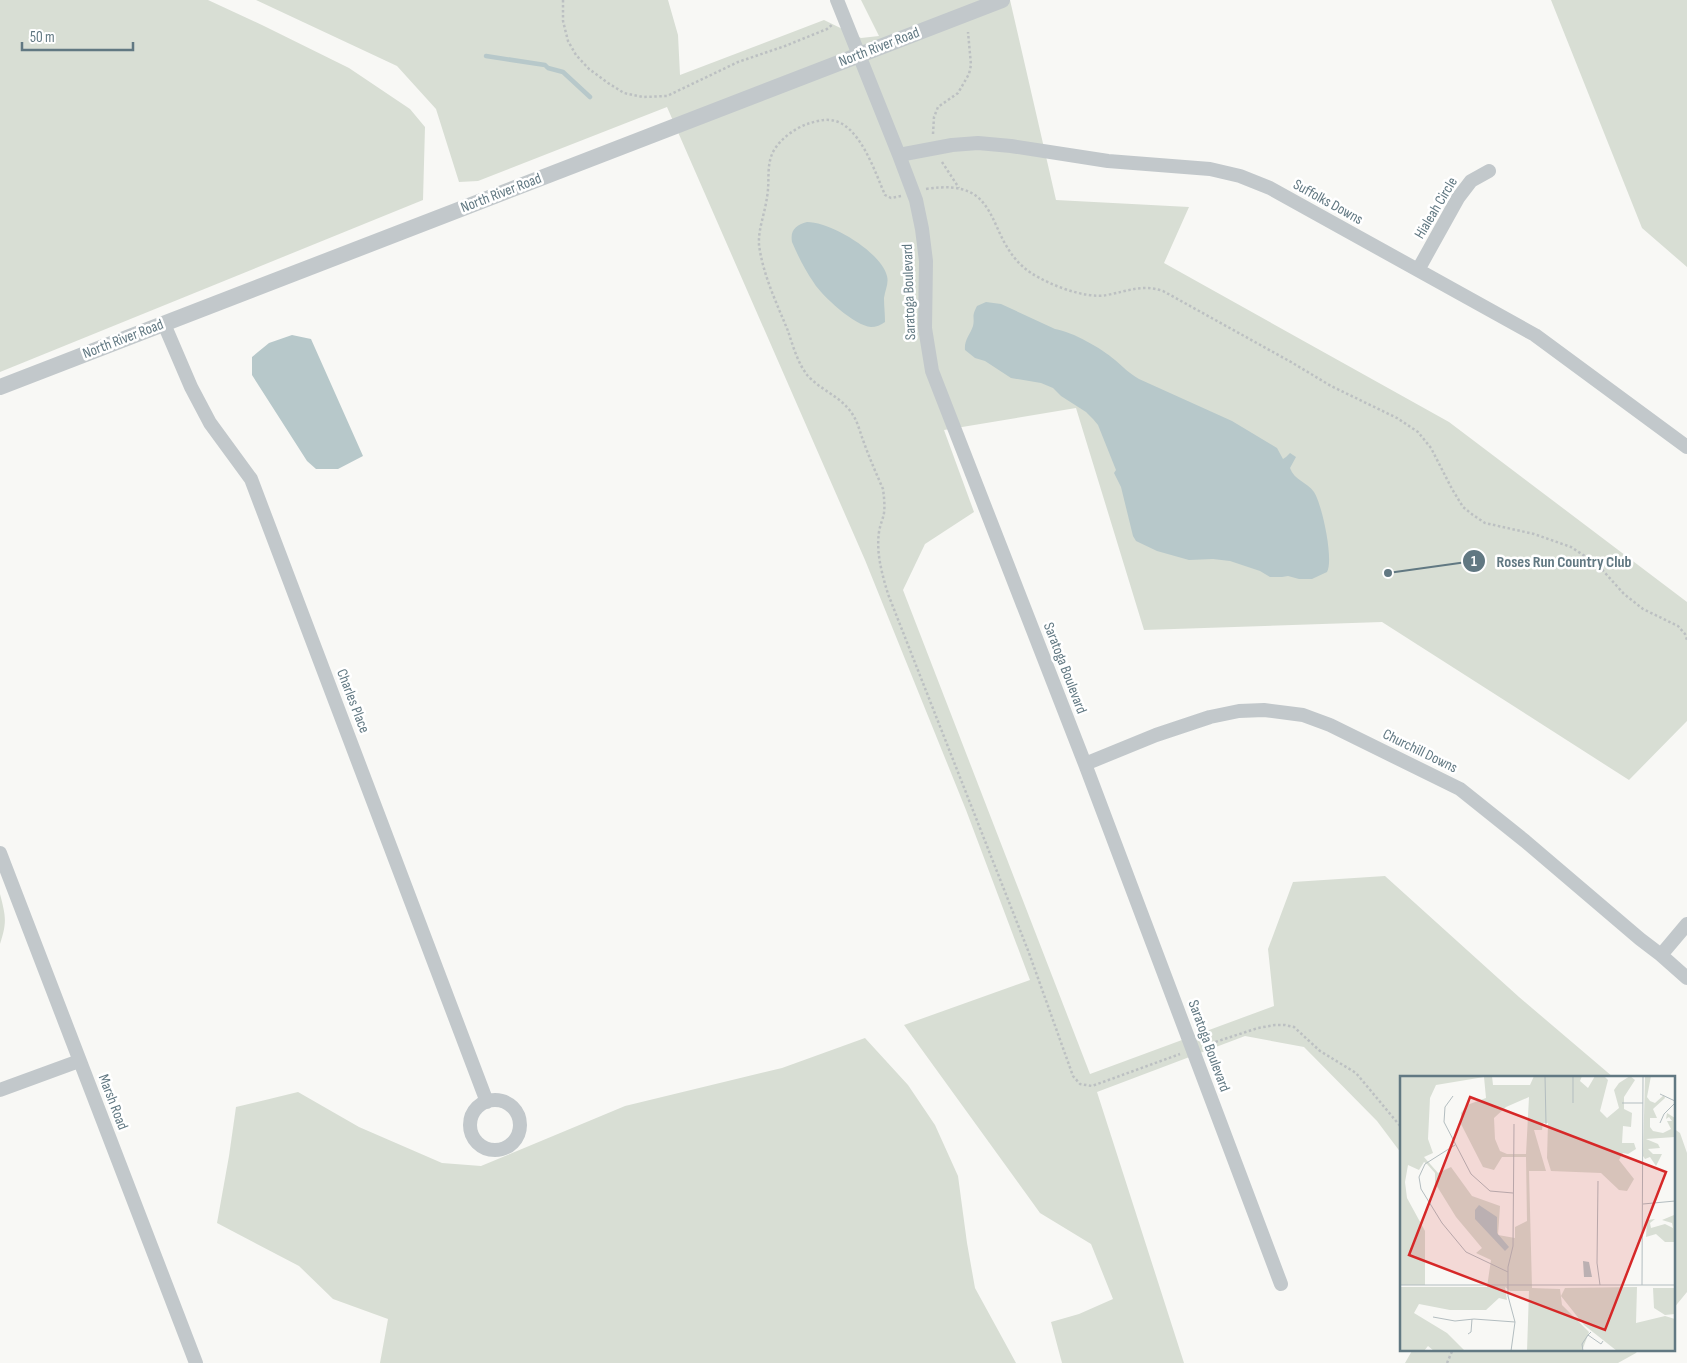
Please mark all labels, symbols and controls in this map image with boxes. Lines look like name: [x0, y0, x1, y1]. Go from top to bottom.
scale bar: [22, 20, 134, 52]
street label: North River Road: [836, 23, 922, 71]
text: 50 m: [30, 28, 55, 47]
street label: North River Road: [458, 169, 544, 217]
street label: Hialeah Circle: [1410, 174, 1462, 242]
street label: Suffolks Downs: [1290, 175, 1366, 229]
street label: Saratoga Boulevard: [898, 244, 920, 340]
street label: North River Road: [80, 315, 166, 363]
callout: Roses Run Country Club: [1462, 546, 1642, 577]
text: 1: [1471, 552, 1477, 571]
text: Roses Run Country Club: [1497, 553, 1631, 572]
street label: Saratoga Boulevard: [1039, 620, 1091, 716]
street label: Charles Place: [332, 666, 374, 736]
street label: Churchill Downs: [1379, 725, 1461, 777]
street label: Saratoga Boulevard: [1184, 998, 1234, 1094]
street label: Marsh Road: [94, 1072, 132, 1132]
inset map: [1400, 1076, 1674, 1350]

